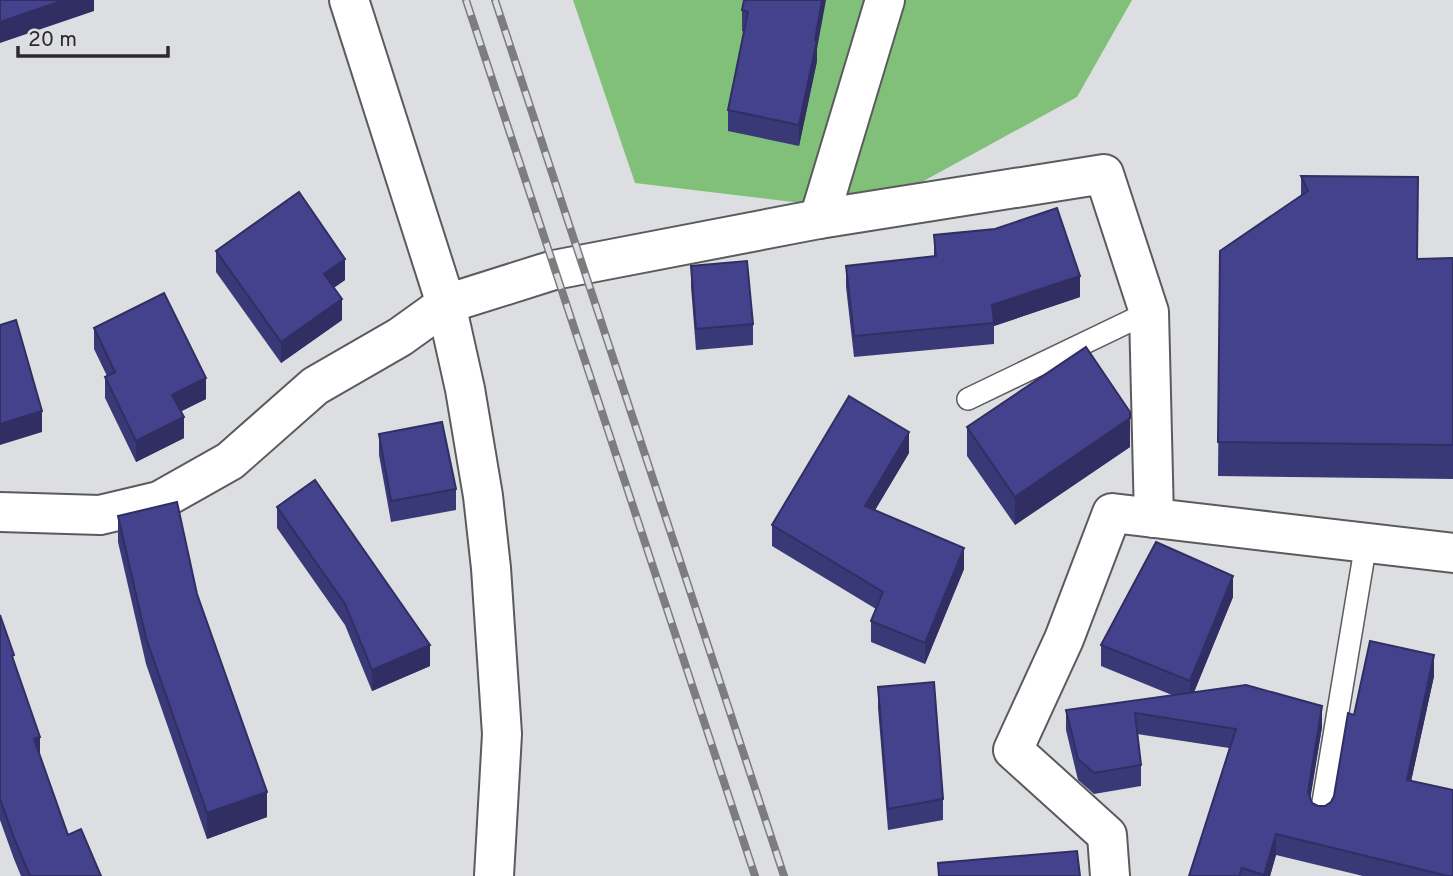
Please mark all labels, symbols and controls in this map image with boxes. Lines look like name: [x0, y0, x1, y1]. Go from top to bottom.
scale bar: [18, 14, 168, 58]
text: 20 m: [28, 27, 77, 54]

